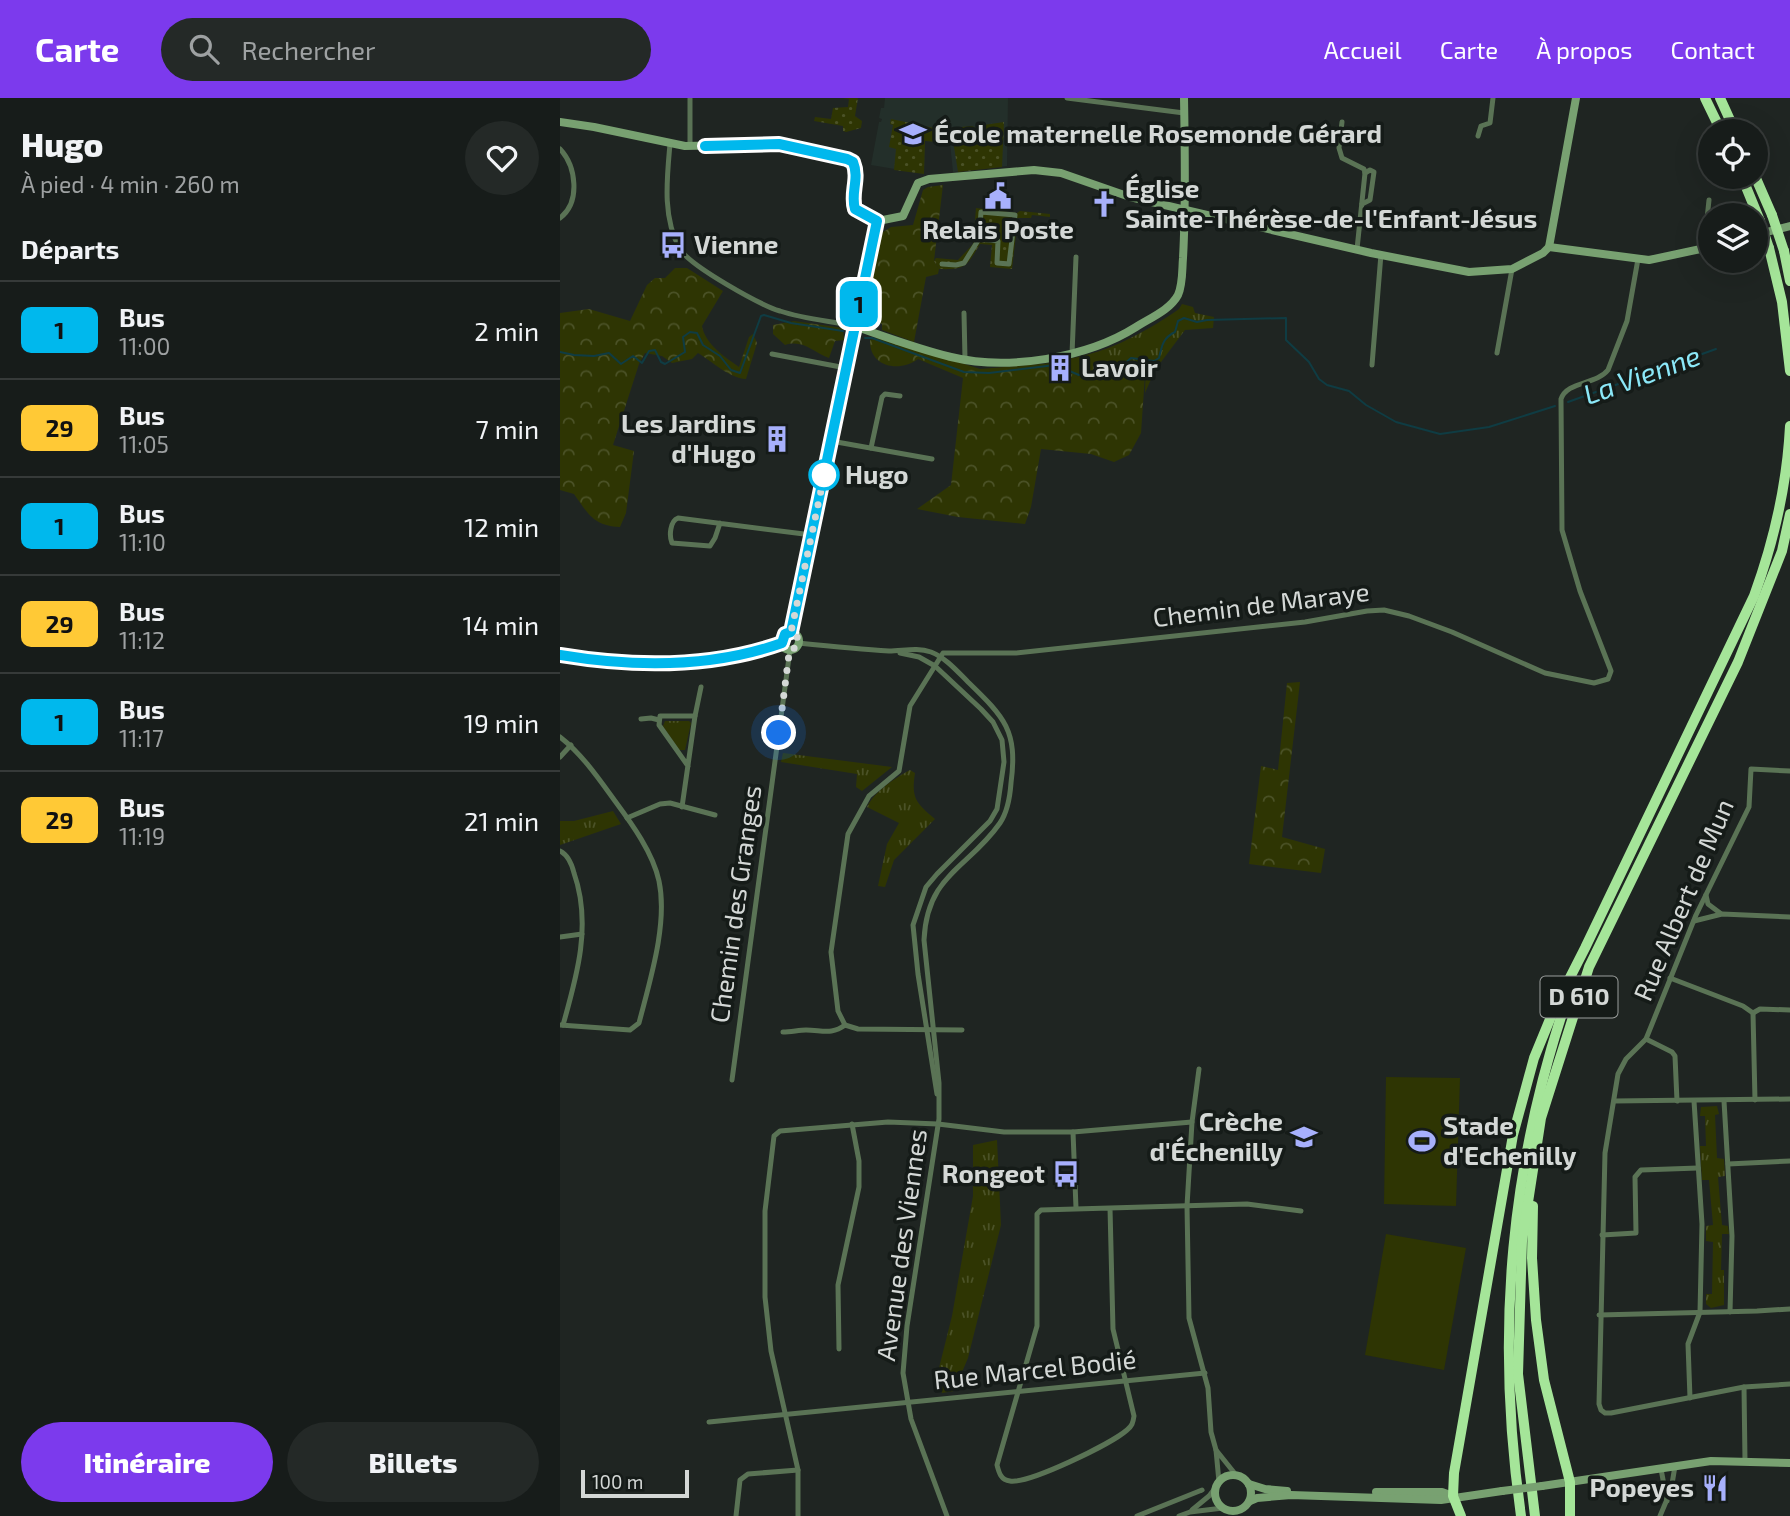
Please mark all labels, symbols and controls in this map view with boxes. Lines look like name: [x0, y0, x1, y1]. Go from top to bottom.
search box: [161, 18, 651, 81]
text: Carte: [35, 29, 119, 69]
icon: search: [185, 30, 223, 68]
text: Rechercher: [241, 34, 375, 65]
text: Accueil: [1324, 35, 1402, 64]
text: Carte: [1440, 35, 1498, 64]
text: À propos: [1536, 35, 1633, 64]
text: Contact: [1671, 35, 1755, 64]
place label: École maternelle Rosemonde Gérard: [934, 117, 1382, 148]
school or university icon: École maternelle Rosemonde Gérard: [898, 119, 928, 149]
map controls: [1698, 119, 1768, 273]
button: locate: [1698, 119, 1768, 189]
button: heart: [465, 121, 539, 195]
text: Hugo: [21, 124, 103, 164]
text: À pied · 4 min · 260 m: [21, 170, 240, 198]
place label: Église Sainte-Thérèse-de-l'Enfant-Jésus: [1125, 172, 1537, 233]
public building icon: Relais Poste: [983, 181, 1013, 211]
church icon: Église Sainte-Thérèse-de-l'Enfant-Jésus: [1089, 189, 1119, 219]
button: layers: [1698, 203, 1768, 273]
place label: Relais Poste: [922, 213, 1074, 244]
place label: Vienne: [694, 228, 778, 259]
bus stop icon: Vienne: [658, 230, 688, 260]
text: Départs: [21, 233, 119, 264]
line badge: 1: [836, 281, 882, 327]
text: 1: [854, 289, 864, 318]
text: Bus: [119, 301, 165, 332]
text: 1: [54, 315, 65, 344]
text: 2 min: [474, 315, 539, 346]
text: 11:00: [119, 332, 170, 360]
water label: La Vienne: [1579, 337, 1705, 411]
place label: Lavoir: [1081, 351, 1158, 382]
building icon: Lavoir: [1045, 353, 1075, 383]
text: Bus: [119, 399, 165, 430]
place label: Les Jardins d'Hugo: [621, 407, 756, 468]
text: 29: [45, 413, 74, 442]
text: 7 min: [476, 413, 539, 444]
building icon: Les Jardins d'Hugo: [762, 424, 792, 454]
text: 11:05: [119, 430, 169, 458]
place label: Hugo: [845, 458, 909, 489]
marker: Hugo: [809, 460, 839, 490]
text: Bus: [119, 497, 165, 528]
text: 1: [54, 511, 65, 540]
text: 12 min: [464, 511, 539, 542]
text: 11:10: [119, 528, 166, 556]
street label: Chemin de Maraye: [1151, 575, 1371, 632]
text: Bus: [119, 595, 165, 626]
text: 29: [45, 609, 74, 638]
text: 14 min: [463, 609, 539, 640]
text: 11:12: [119, 626, 165, 654]
text: Bus: [119, 693, 165, 724]
text: 1: [54, 707, 65, 736]
text: 19 min: [464, 707, 539, 738]
your location: [761, 715, 796, 750]
text: 11:17: [119, 724, 164, 752]
street label: Chemin des Granges: [702, 783, 767, 1025]
text: Bus: [119, 791, 165, 822]
street label: Rue Albert de Mun: [1626, 794, 1739, 1005]
text: 29: [45, 805, 74, 834]
text: 21 min: [464, 805, 539, 836]
text: 11:19: [119, 822, 165, 850]
road number: D 610: [1541, 976, 1618, 1017]
place label: Crèche d'Échenilly: [1150, 1105, 1283, 1167]
place label: Stade d'Echenilly: [1443, 1109, 1577, 1171]
school or university icon: Crèche d'Échenilly: [1289, 1122, 1319, 1152]
sports icon: Stade d'Echenilly: [1407, 1126, 1437, 1156]
street label: Avenue des Viennes: [869, 1127, 932, 1363]
place label: Rongeot: [942, 1157, 1045, 1188]
bus stop icon: Rongeot: [1051, 1159, 1081, 1189]
street label: Rue Marcel Bodié: [932, 1342, 1138, 1395]
button: Itinéraire: [21, 1422, 273, 1502]
button: Billets: [287, 1422, 539, 1502]
scale bar: [581, 1467, 690, 1499]
text: 100 m: [592, 1470, 643, 1493]
place label: Popeyes: [1590, 1471, 1694, 1503]
restaurant icon: Popeyes: [1700, 1473, 1730, 1503]

